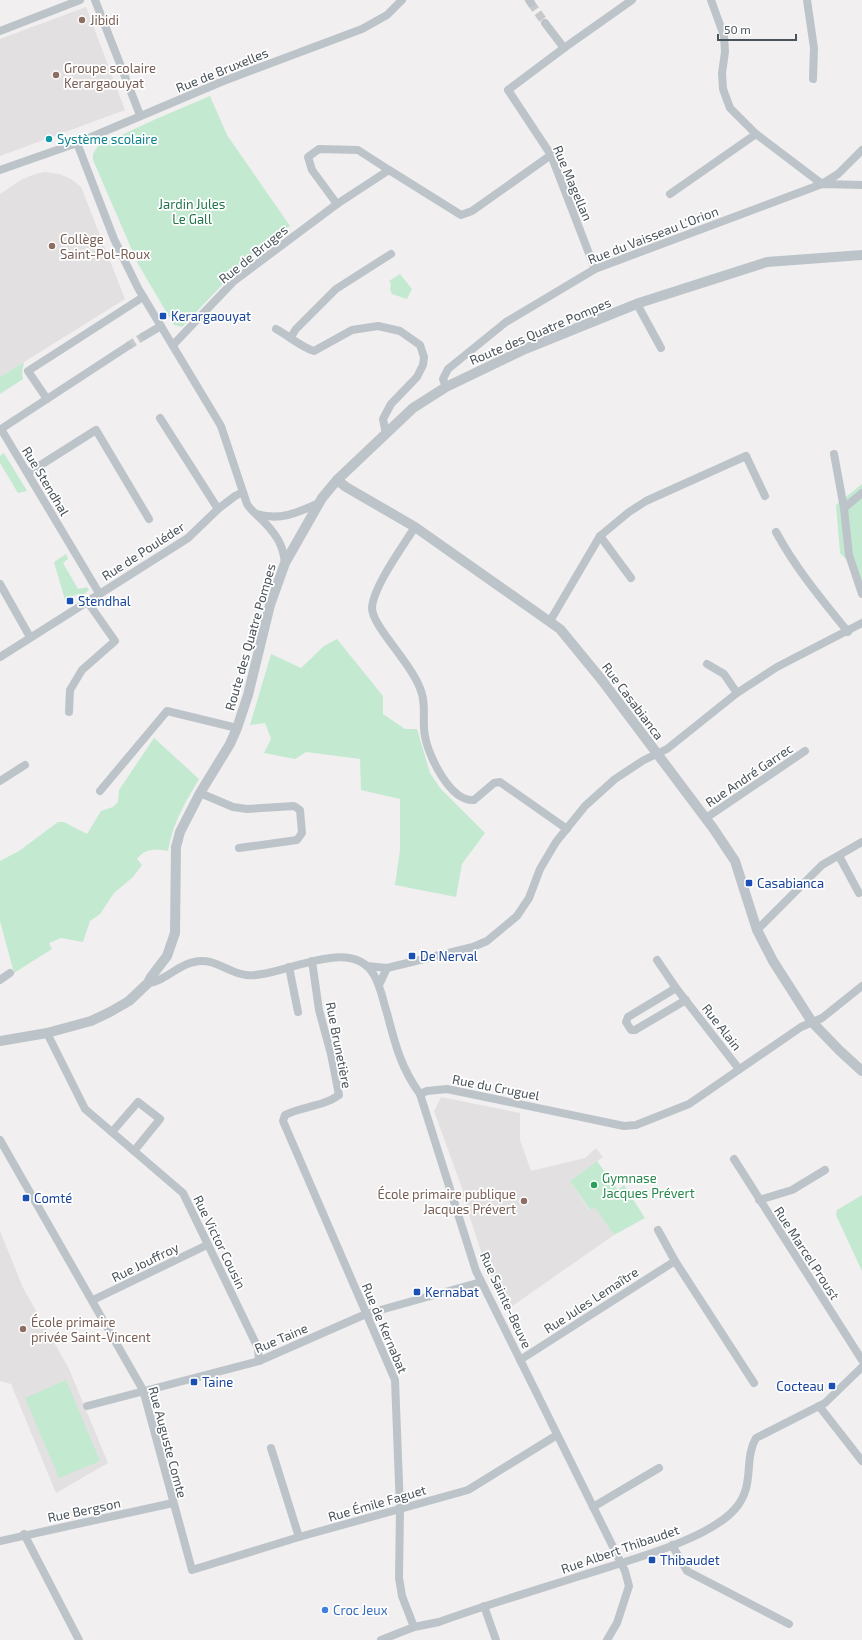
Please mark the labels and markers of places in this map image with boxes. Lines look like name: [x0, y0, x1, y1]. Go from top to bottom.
place label: Jibidi: [90, 12, 119, 28]
marker: Jibidi: [77, 15, 87, 25]
place label: Groupe scolaire Kerargaouyat: [64, 60, 156, 91]
marker: Groupe scolaire Kerargaouyat: [51, 70, 61, 80]
place label: Système scolaire: [57, 131, 157, 147]
marker: Système scolaire: [44, 134, 54, 144]
place label: Collège Saint-Pol-Roux: [60, 231, 150, 262]
marker: Collège Saint-Pol-Roux: [47, 241, 57, 251]
place label: Kerargaouyat: [171, 308, 251, 324]
marker: Kerargaouyat: [158, 311, 168, 321]
place label: Stendhal: [78, 593, 131, 609]
marker: Stendhal: [65, 596, 75, 606]
place label: Casabianca: [757, 875, 824, 891]
marker: Casabianca: [744, 878, 754, 888]
place label: De Nerval: [420, 948, 478, 964]
marker: De Nerval: [407, 951, 417, 961]
place label: Gymnase Jacques Prévert: [602, 1170, 695, 1201]
marker: Gymnase Jacques Prévert: [589, 1180, 599, 1190]
place label: École primaire publique Jacques Prévert: [377, 1185, 516, 1217]
place label: Comté: [34, 1190, 72, 1206]
marker: Comté: [21, 1193, 31, 1203]
marker: École primaire publique Jacques Prévert: [519, 1196, 529, 1206]
place label: Kernabat: [425, 1284, 479, 1300]
marker: Kernabat: [412, 1287, 422, 1297]
place label: École primaire privée Saint-Vincent: [31, 1313, 151, 1345]
marker: École primaire privée Saint-Vincent: [18, 1324, 28, 1334]
place label: Taine: [202, 1374, 233, 1390]
marker: Taine: [189, 1377, 199, 1387]
place label: Cocteau: [776, 1378, 824, 1394]
marker: Cocteau: [827, 1381, 837, 1391]
place label: Thibaudet: [660, 1552, 720, 1568]
marker: Thibaudet: [647, 1555, 657, 1565]
place label: Croc Jeux: [333, 1602, 388, 1618]
marker: Croc Jeux: [320, 1605, 330, 1615]

